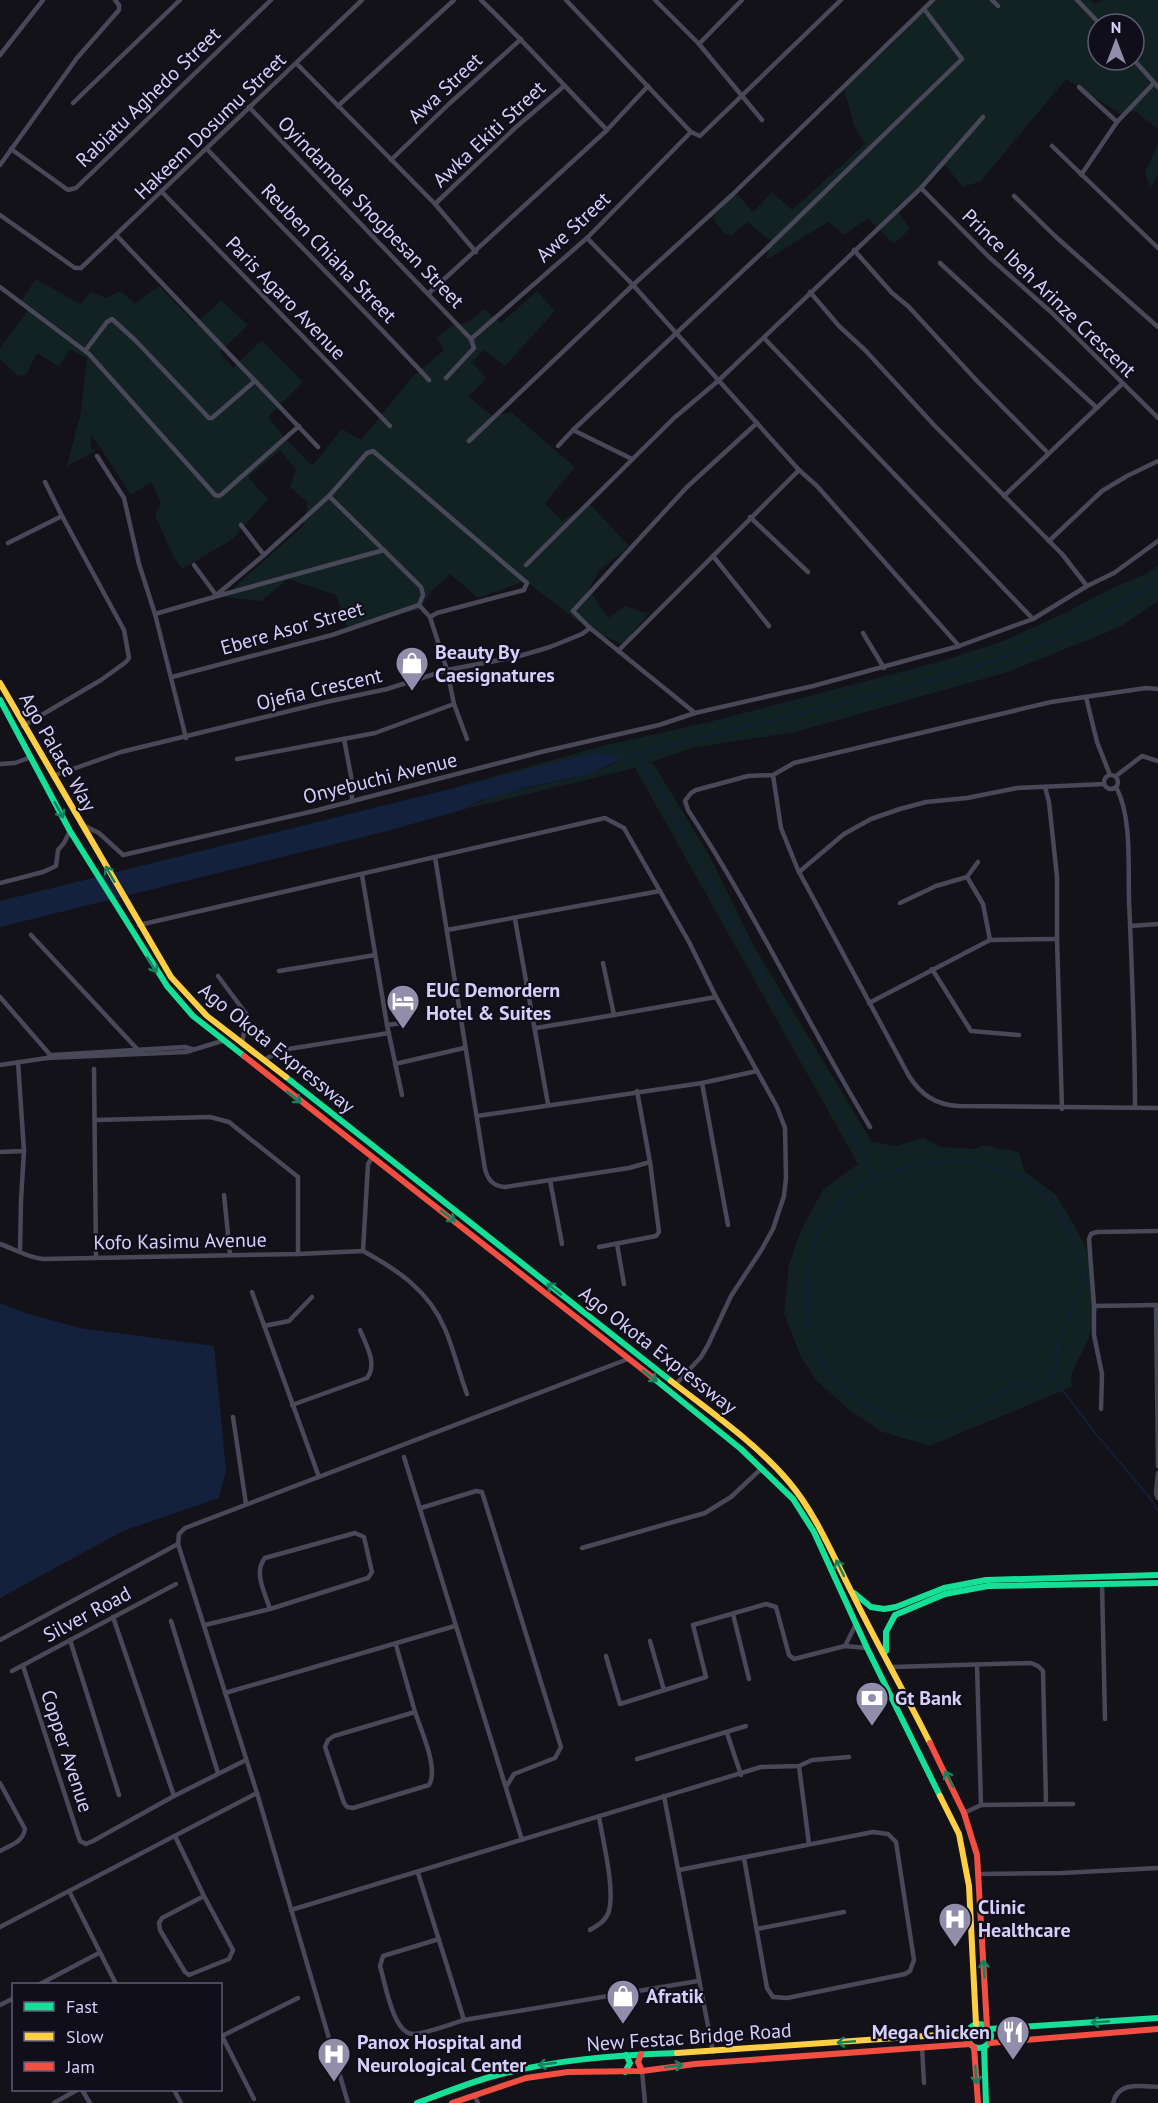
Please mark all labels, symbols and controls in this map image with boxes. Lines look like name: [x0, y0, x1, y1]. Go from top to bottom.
north arrow: [1086, 12, 1146, 72]
text: N: [1111, 17, 1121, 37]
street label: Rabiatu Aghedo Street: [70, 21, 226, 173]
street label: Hakeem Dosumu Street: [129, 47, 291, 205]
street label: Awa Street: [402, 47, 488, 129]
street label: Awka Ekiti Street: [427, 75, 551, 193]
street label: Oyindamola Shogbesan Street: [272, 110, 470, 314]
street label: Reuben Chiaha Street: [256, 178, 402, 328]
street label: Awe Street: [530, 186, 616, 268]
street label: Prince Ibeh Arinze Crescent: [957, 203, 1142, 383]
street label: Paris Agaro Avenue: [220, 231, 352, 365]
street label: Ebere Asor Street: [218, 595, 367, 661]
place label: Beauty By Caesignatures: [435, 639, 555, 688]
shop icon: Beauty By Caesignatures: [394, 645, 430, 692]
street label: Ojefia Crescent: [254, 662, 385, 716]
street label: Ago Palace Way: [13, 688, 103, 817]
street label: Onyebuchi Avenue: [300, 746, 460, 810]
one-way arrow: [54, 800, 65, 818]
one-way arrow: [104, 866, 116, 883]
one-way arrow: [146, 956, 159, 973]
street label: Ago Okota Expressway: [194, 977, 361, 1119]
place label: EUC Demordern Hotel & Suites: [426, 977, 560, 1026]
hotel icon: EUC Demordern Hotel & Suites: [385, 983, 421, 1030]
one-way arrow: [286, 1090, 302, 1103]
one-way arrow: [440, 1210, 456, 1223]
street label: Kofo Kasimu Avenue: [93, 1226, 267, 1256]
street label: Ago Okota Expressway: [574, 1280, 743, 1420]
one-way arrow: [546, 1283, 562, 1296]
one-way arrow: [642, 1370, 658, 1383]
one-way arrow: [834, 1560, 846, 1578]
street label: Silver Road: [39, 1580, 135, 1648]
bank icon: Gt Bank: [854, 1680, 890, 1727]
place label: Gt Bank: [895, 1685, 962, 1711]
street label: Copper Avenue: [35, 1686, 99, 1816]
one-way arrow: [942, 1770, 954, 1788]
place label: Clinic Healthcare: [978, 1894, 1071, 1943]
hospital icon: Clinic Healthcare: [937, 1901, 973, 1948]
one-way arrow: [979, 1959, 990, 1979]
shop icon: Afratik: [605, 1978, 641, 2025]
legend: [12, 1983, 222, 2091]
place label: Afratik: [646, 1983, 704, 2009]
text: Fast: [66, 1995, 98, 2018]
restaurant icon: Mega Chicken: [995, 2014, 1031, 2061]
street label: New Festac Bridge Road: [586, 2017, 792, 2057]
one-way arrow: [1090, 2017, 1110, 2028]
place label: Mega Chicken: [872, 2019, 990, 2045]
text: Slow: [66, 2025, 104, 2048]
place label: Panox Hospital and Neurological Center: [357, 2029, 526, 2078]
hospital icon: Panox Hospital and Neurological Center: [316, 2036, 352, 2083]
one-way arrow: [837, 2037, 857, 2048]
text: Jam: [65, 2055, 95, 2078]
one-way arrow: [538, 2059, 558, 2070]
one-way arrow: [663, 2061, 683, 2072]
one-way arrow: [971, 2064, 982, 2084]

